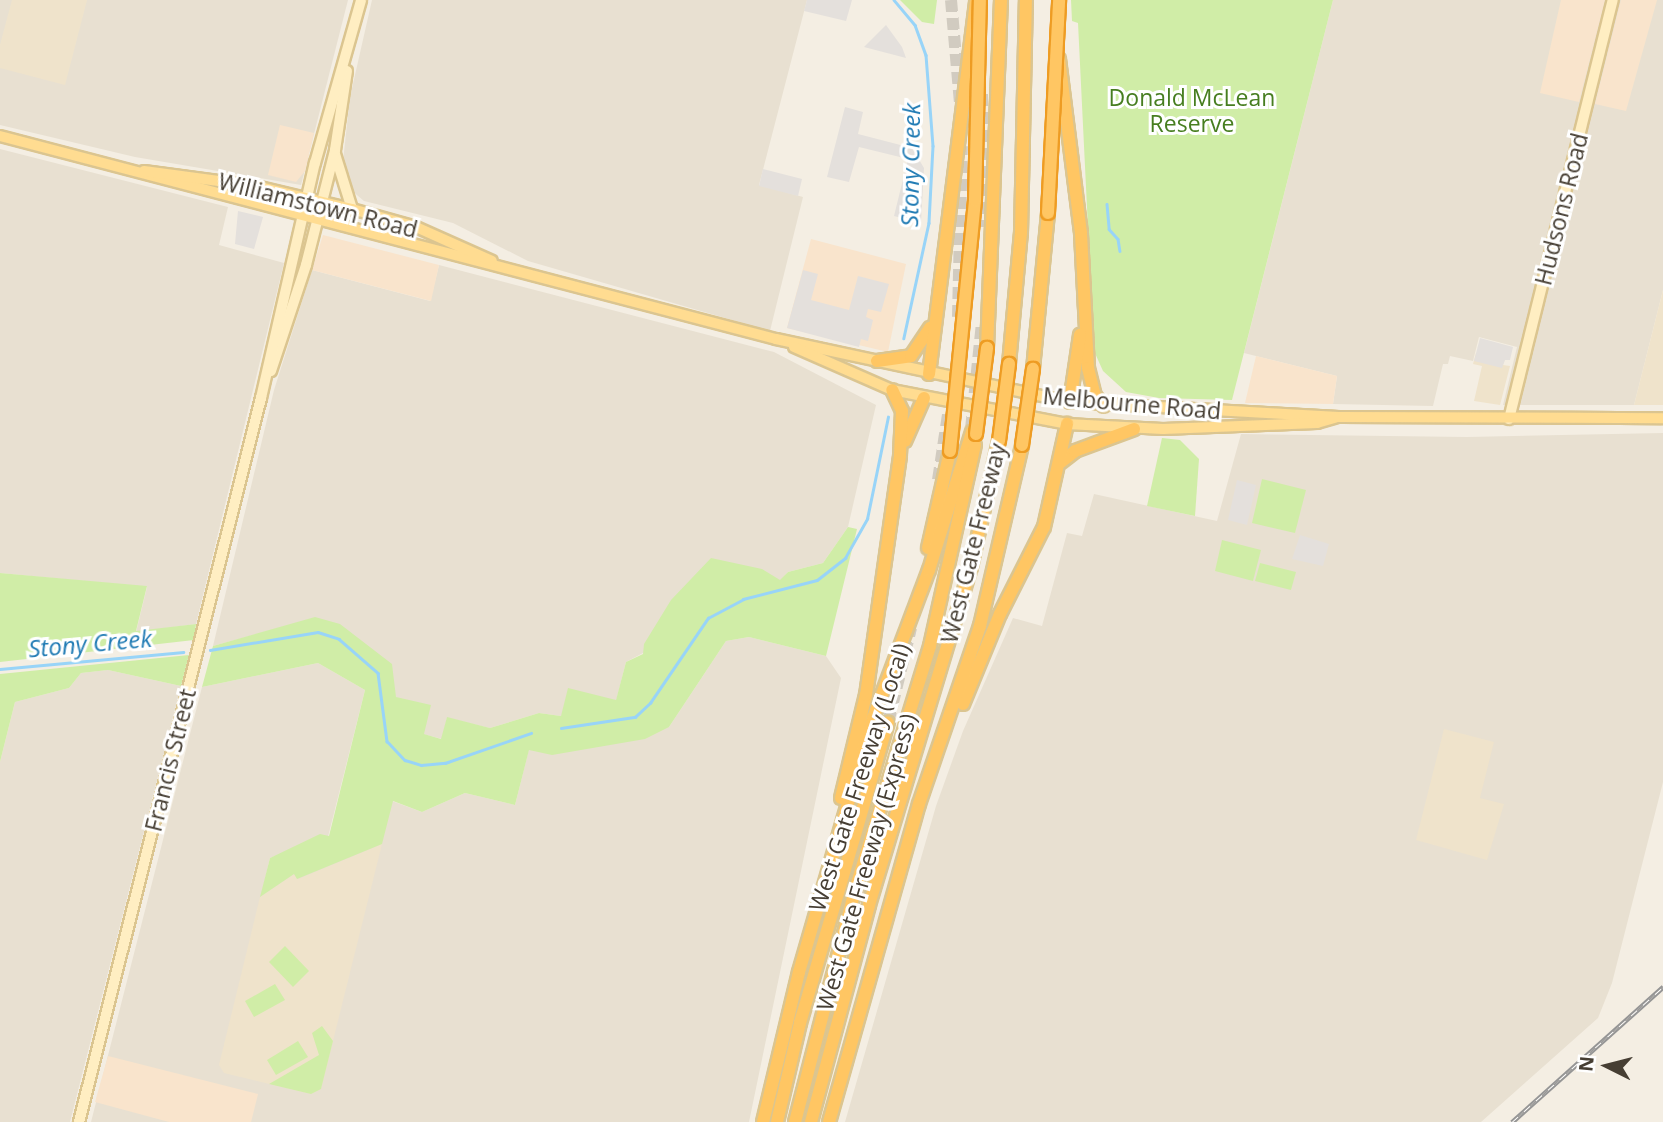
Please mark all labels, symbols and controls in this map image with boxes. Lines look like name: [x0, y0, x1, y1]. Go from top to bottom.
park label: Donald McLean Reserve: [1109, 83, 1275, 137]
water label: Stony Creek: [895, 103, 925, 227]
street label: Hudsons Road: [1529, 130, 1593, 288]
street label: Williamstown Road: [216, 167, 420, 243]
street label: Melbourne Road: [1042, 381, 1222, 425]
street label: West Gate Freeway: [935, 440, 1011, 646]
water label: Stony Creek: [27, 623, 153, 663]
street label: West Gate Freeway (Local): [803, 640, 915, 914]
street label: Francis Street: [139, 686, 201, 834]
street label: West Gate Freeway (Express): [810, 710, 922, 1014]
north arrow: [1572, 1031, 1642, 1101]
text: N: [1572, 1055, 1600, 1073]

